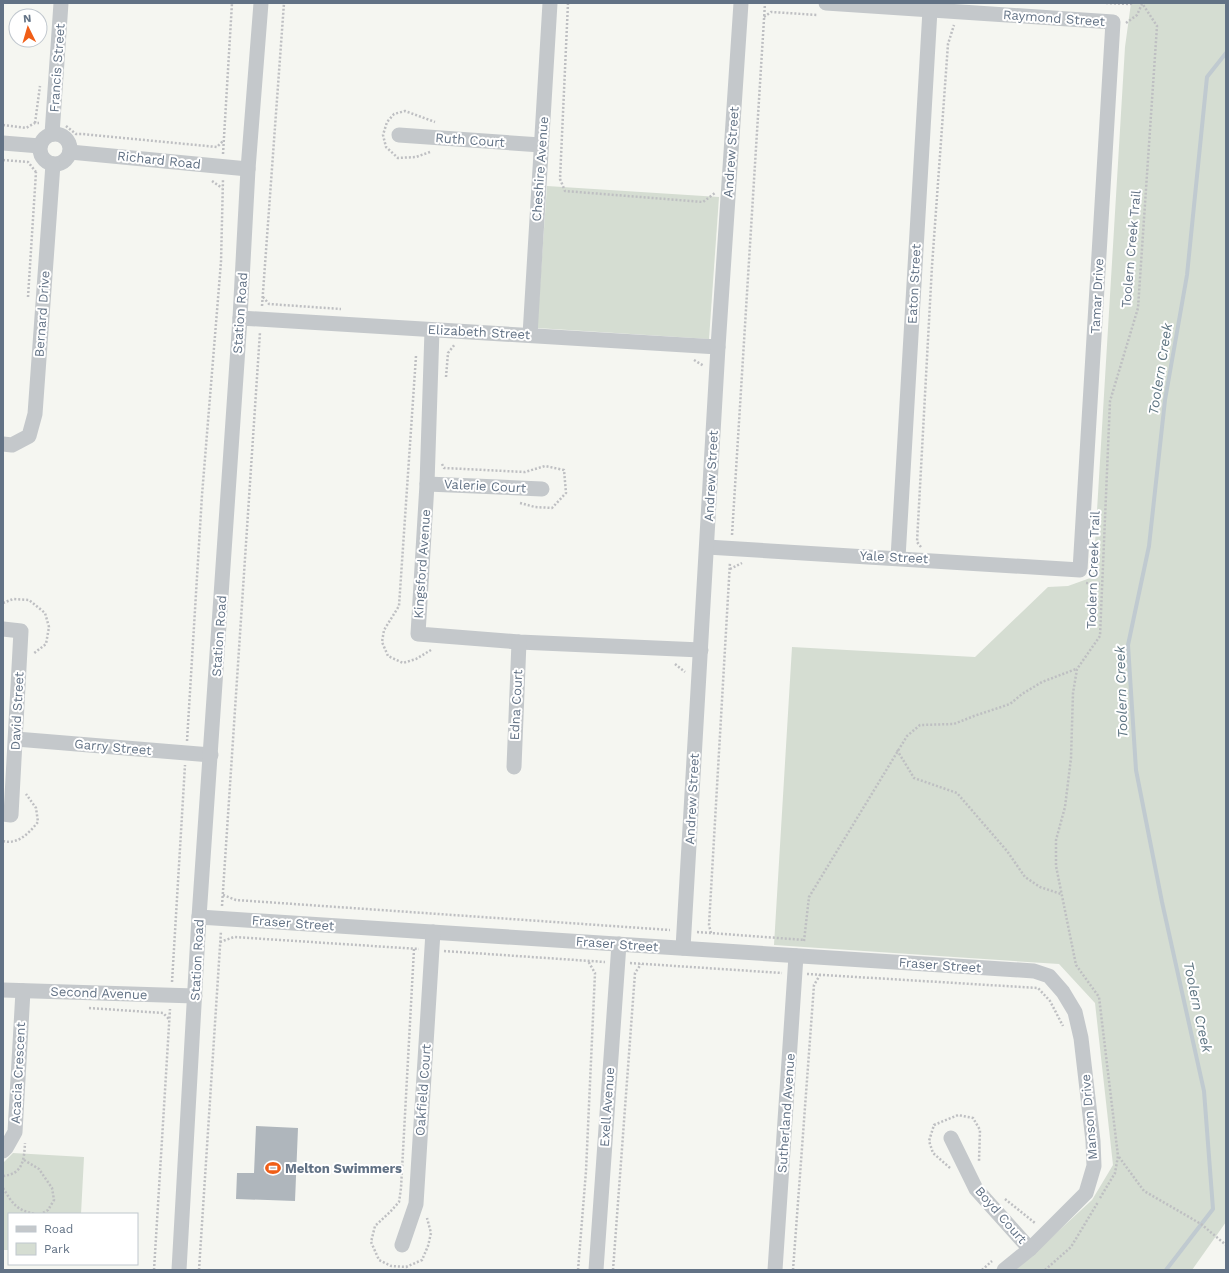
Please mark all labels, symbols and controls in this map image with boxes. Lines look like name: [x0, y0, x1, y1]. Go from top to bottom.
street label: Raymond Street: [1002, 7, 1106, 29]
north arrow: [8, 8, 48, 48]
text: N: [23, 12, 32, 25]
street label: Francis Street: [46, 22, 68, 113]
street label: Andrew Street: [720, 105, 742, 198]
street label: Cheshire Avenue: [529, 116, 551, 222]
street label: Ruth Court: [435, 130, 506, 150]
street label: Richard Road: [116, 148, 202, 172]
street label: Toolern Creek Trail: [1118, 189, 1144, 309]
street label: Eaton Street: [904, 243, 924, 324]
street label: Tamar Drive: [1088, 258, 1106, 334]
street label: Bernard Drive: [31, 270, 53, 358]
street label: Station Road: [230, 272, 250, 354]
street label: Elizabeth Street: [427, 322, 531, 342]
water label: Toolern Creek: [1145, 322, 1175, 416]
street label: Andrew Street: [701, 429, 721, 522]
street label: Valerie Court: [444, 476, 527, 496]
street label: Kingsford Avenue: [411, 509, 433, 619]
street label: Toolern Creek Trail: [1083, 511, 1103, 629]
street label: Yale Street: [859, 548, 929, 566]
street label: Station Road: [209, 595, 229, 677]
water label: Toolern Creek: [1111, 645, 1131, 739]
street label: Edna Court: [507, 669, 525, 741]
street label: David Street: [7, 671, 27, 751]
street label: Garry Street: [74, 736, 153, 758]
street label: Andrew Street: [682, 752, 702, 845]
street label: Fraser Street: [251, 913, 335, 933]
street label: Station Road: [187, 919, 207, 1001]
street label: Fraser Street: [575, 934, 659, 954]
street label: Fraser Street: [898, 955, 982, 975]
water label: Toolern Creek: [1181, 960, 1216, 1054]
street label: Second Avenue: [50, 984, 148, 1002]
street label: Acacia Crescent: [8, 1021, 28, 1124]
street label: Oakfield Court: [412, 1043, 434, 1137]
street label: Sutherland Avenue: [774, 1053, 798, 1173]
street label: Exell Avenue: [597, 1067, 617, 1147]
street label: Manson Drive: [1078, 1074, 1100, 1160]
sports icon: Melton Swimmers: [264, 1159, 282, 1177]
place label: Melton Swimmers: [285, 1161, 402, 1176]
street label: Boyd Court: [972, 1183, 1030, 1247]
legend: [8, 1213, 138, 1265]
text: Road: [44, 1222, 73, 1236]
text: Park: [44, 1242, 70, 1256]

